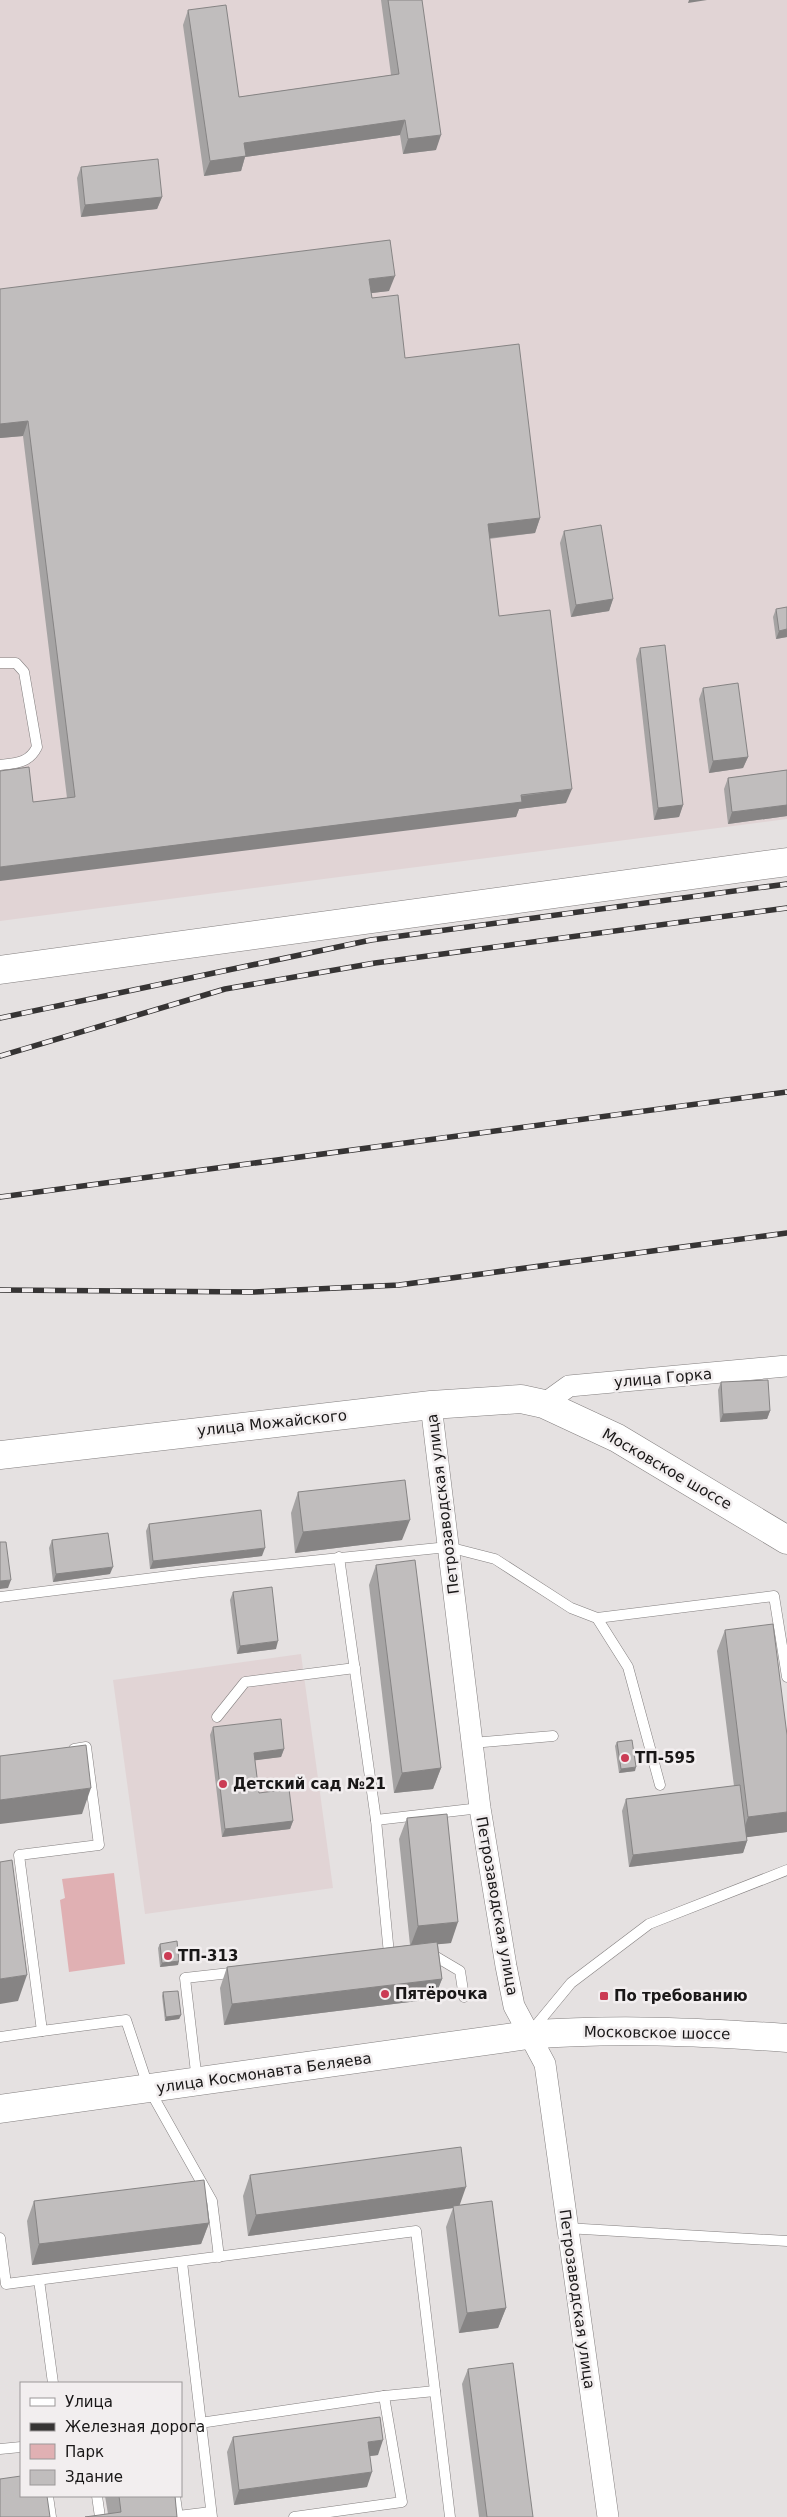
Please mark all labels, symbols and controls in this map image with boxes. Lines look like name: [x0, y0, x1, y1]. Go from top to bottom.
street label: улица Горка: [613, 1365, 713, 1391]
street label: улица Можайского: [196, 1406, 348, 1440]
street label: Петрозаводская улица: [423, 1413, 463, 1595]
street label: Московское шоссе: [599, 1425, 735, 1513]
place label: ТП-595: [635, 1749, 695, 1767]
marker: ТП-595: [619, 1752, 631, 1764]
place label: Детский сад №21: [233, 1775, 386, 1793]
marker: Детский сад №21: [217, 1778, 229, 1790]
street label: Петрозаводская улица: [472, 1815, 522, 1997]
place label: ТП-313: [178, 1947, 238, 1965]
marker: ТП-313: [162, 1950, 174, 1962]
place label: Пятёрочка: [395, 1985, 488, 2003]
place label: По требованию: [614, 1987, 748, 2005]
marker: Пятёрочка: [379, 1988, 391, 2000]
marker: По требованию: [598, 1990, 610, 2002]
street label: Московское шоссе: [584, 2023, 730, 2043]
street label: улица Космонавта Беляева: [155, 2049, 373, 2097]
street label: Петрозаводская улица: [555, 2208, 599, 2390]
legend: [20, 2382, 182, 2497]
text: Улица: [65, 2393, 113, 2411]
text: Железная дорога: [65, 2418, 205, 2436]
text: Парк: [65, 2443, 104, 2461]
text: Здание: [65, 2468, 123, 2486]

